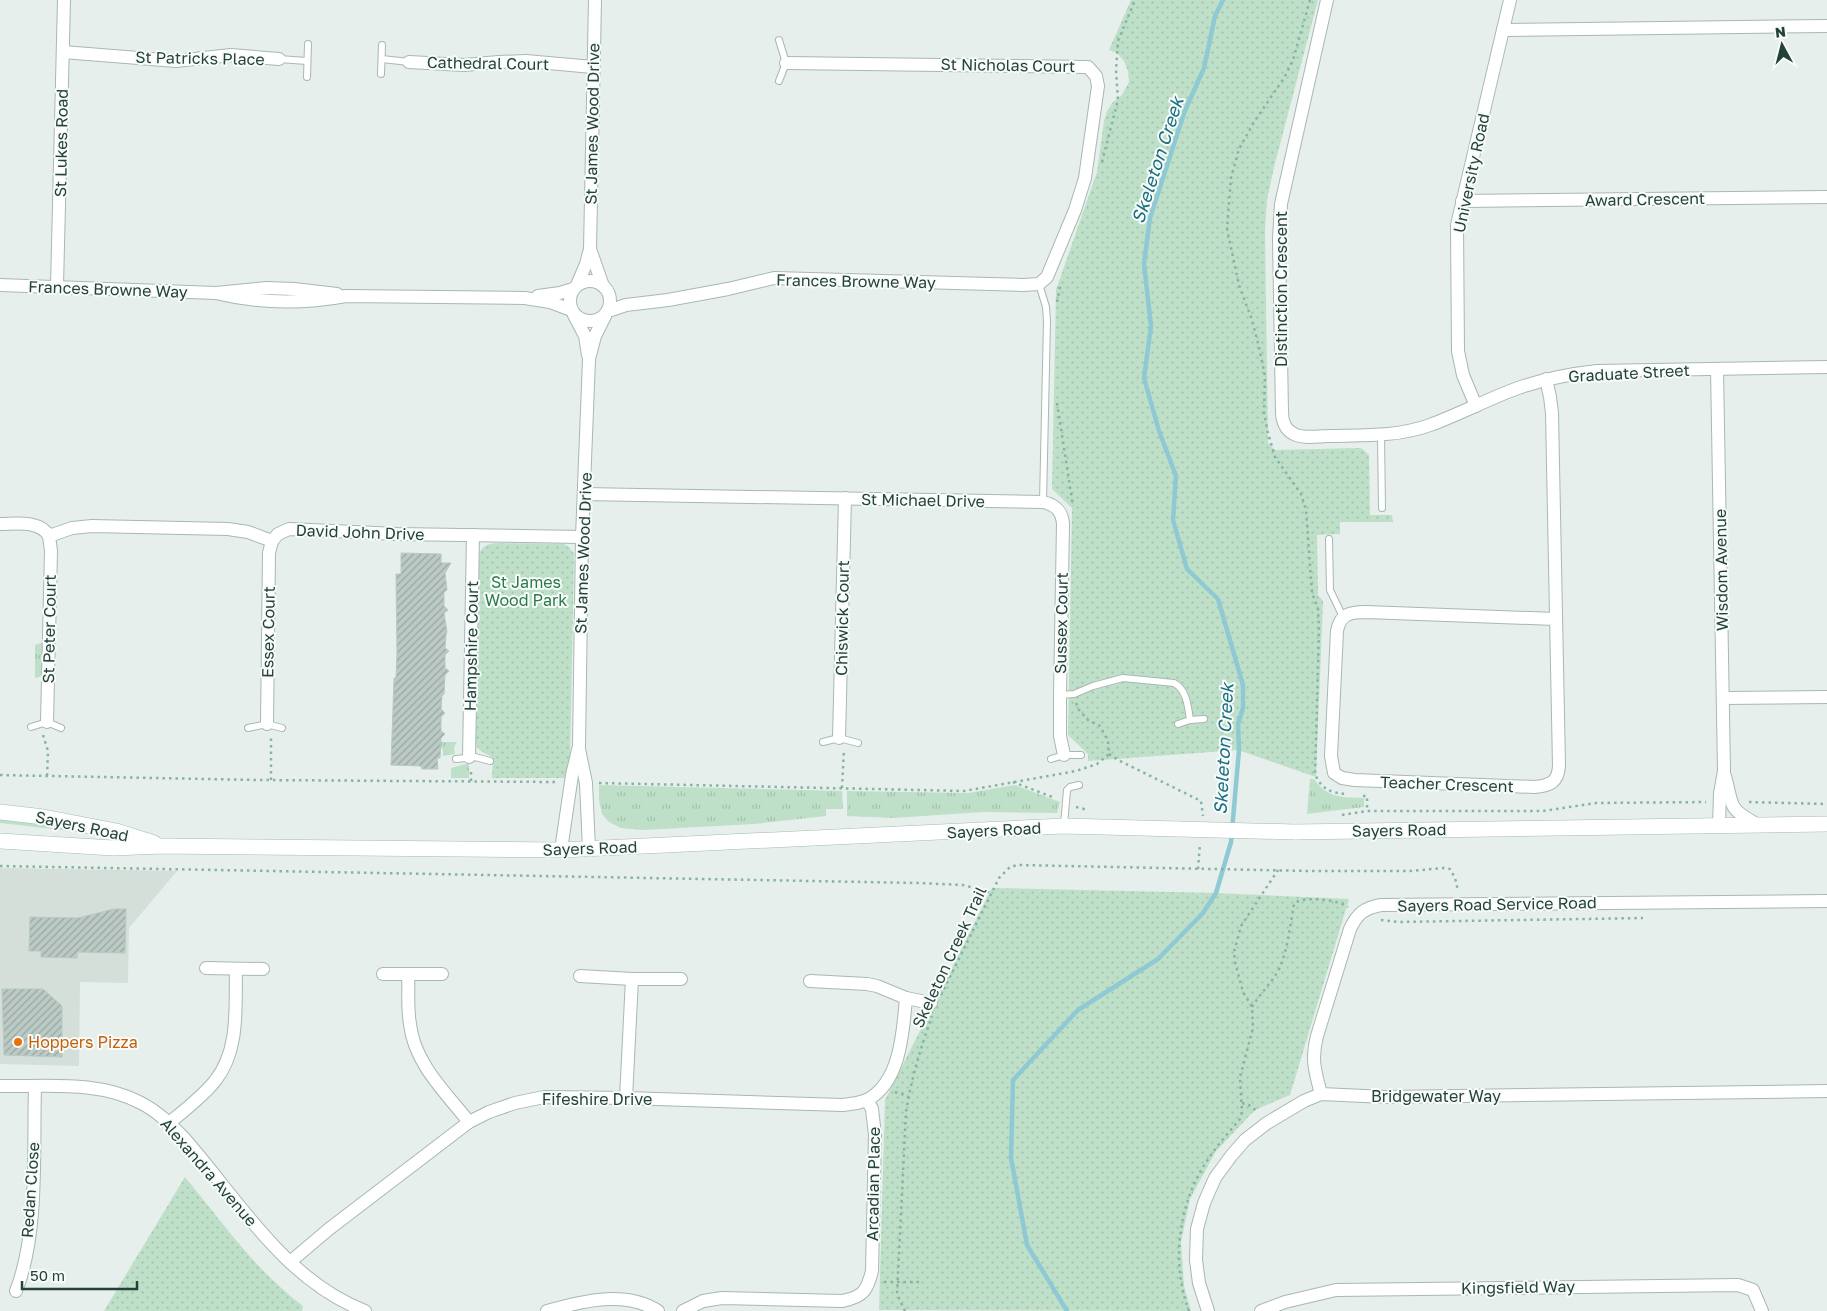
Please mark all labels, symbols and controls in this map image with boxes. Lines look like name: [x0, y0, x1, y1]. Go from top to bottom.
north arrow: [1757, 20, 1807, 70]
text: N: [1774, 23, 1787, 41]
street label: St James Wood Drive: [581, 43, 603, 205]
street label: St Patricks Place: [135, 47, 265, 69]
street label: Cathedral Court: [427, 52, 549, 74]
street label: St Nicholas Court: [940, 54, 1076, 76]
street label: St Lukes Road: [50, 89, 72, 197]
water label: Skeleton Creek: [1126, 92, 1188, 226]
street label: University Road: [1449, 111, 1493, 235]
street label: Award Crescent: [1585, 188, 1705, 210]
street label: Distinction Crescent: [1271, 211, 1291, 367]
street label: Frances Browne Way: [776, 270, 936, 292]
street label: Frances Browne Way: [28, 276, 188, 302]
street label: Graduate Street: [1568, 360, 1690, 386]
street label: St James Wood Drive: [570, 472, 596, 634]
street label: St Michael Drive: [861, 489, 985, 511]
street label: Wisdom Avenue: [1710, 509, 1732, 631]
street label: David John Drive: [295, 520, 425, 544]
street label: Chiswick Court: [831, 560, 853, 676]
park label: St James Wood Park: [485, 572, 567, 610]
street label: Sussex Court: [1050, 572, 1072, 674]
street label: St Peter Court: [38, 574, 60, 684]
street label: Hampshire Court: [460, 581, 482, 711]
street label: Essex Court: [257, 586, 279, 678]
water label: Skeleton Creek: [1209, 681, 1238, 815]
street label: Teacher Crescent: [1380, 772, 1514, 796]
street label: Sayers Road: [34, 806, 130, 846]
street label: Sayers Road: [946, 818, 1042, 842]
street label: Sayers Road: [1351, 819, 1447, 841]
street label: Sayers Road: [542, 836, 638, 860]
street label: Skeleton Creek Trail: [907, 883, 991, 1031]
street label: Sayers Road Service Road: [1397, 892, 1597, 916]
place label: Hoppers Pizza: [28, 1032, 138, 1052]
marker: Hoppers Pizza: [12, 1036, 24, 1048]
street label: Bridgewater Way: [1371, 1086, 1501, 1106]
street label: Fifeshire Drive: [542, 1089, 652, 1109]
street label: Alexandra Avenue: [156, 1114, 262, 1230]
street label: Arcadian Place: [862, 1127, 884, 1241]
street label: Redan Close: [17, 1141, 43, 1239]
scale bar: [22, 1258, 138, 1290]
text: 50 m: [30, 1266, 65, 1284]
street label: Kingsfield Way: [1461, 1276, 1575, 1298]

